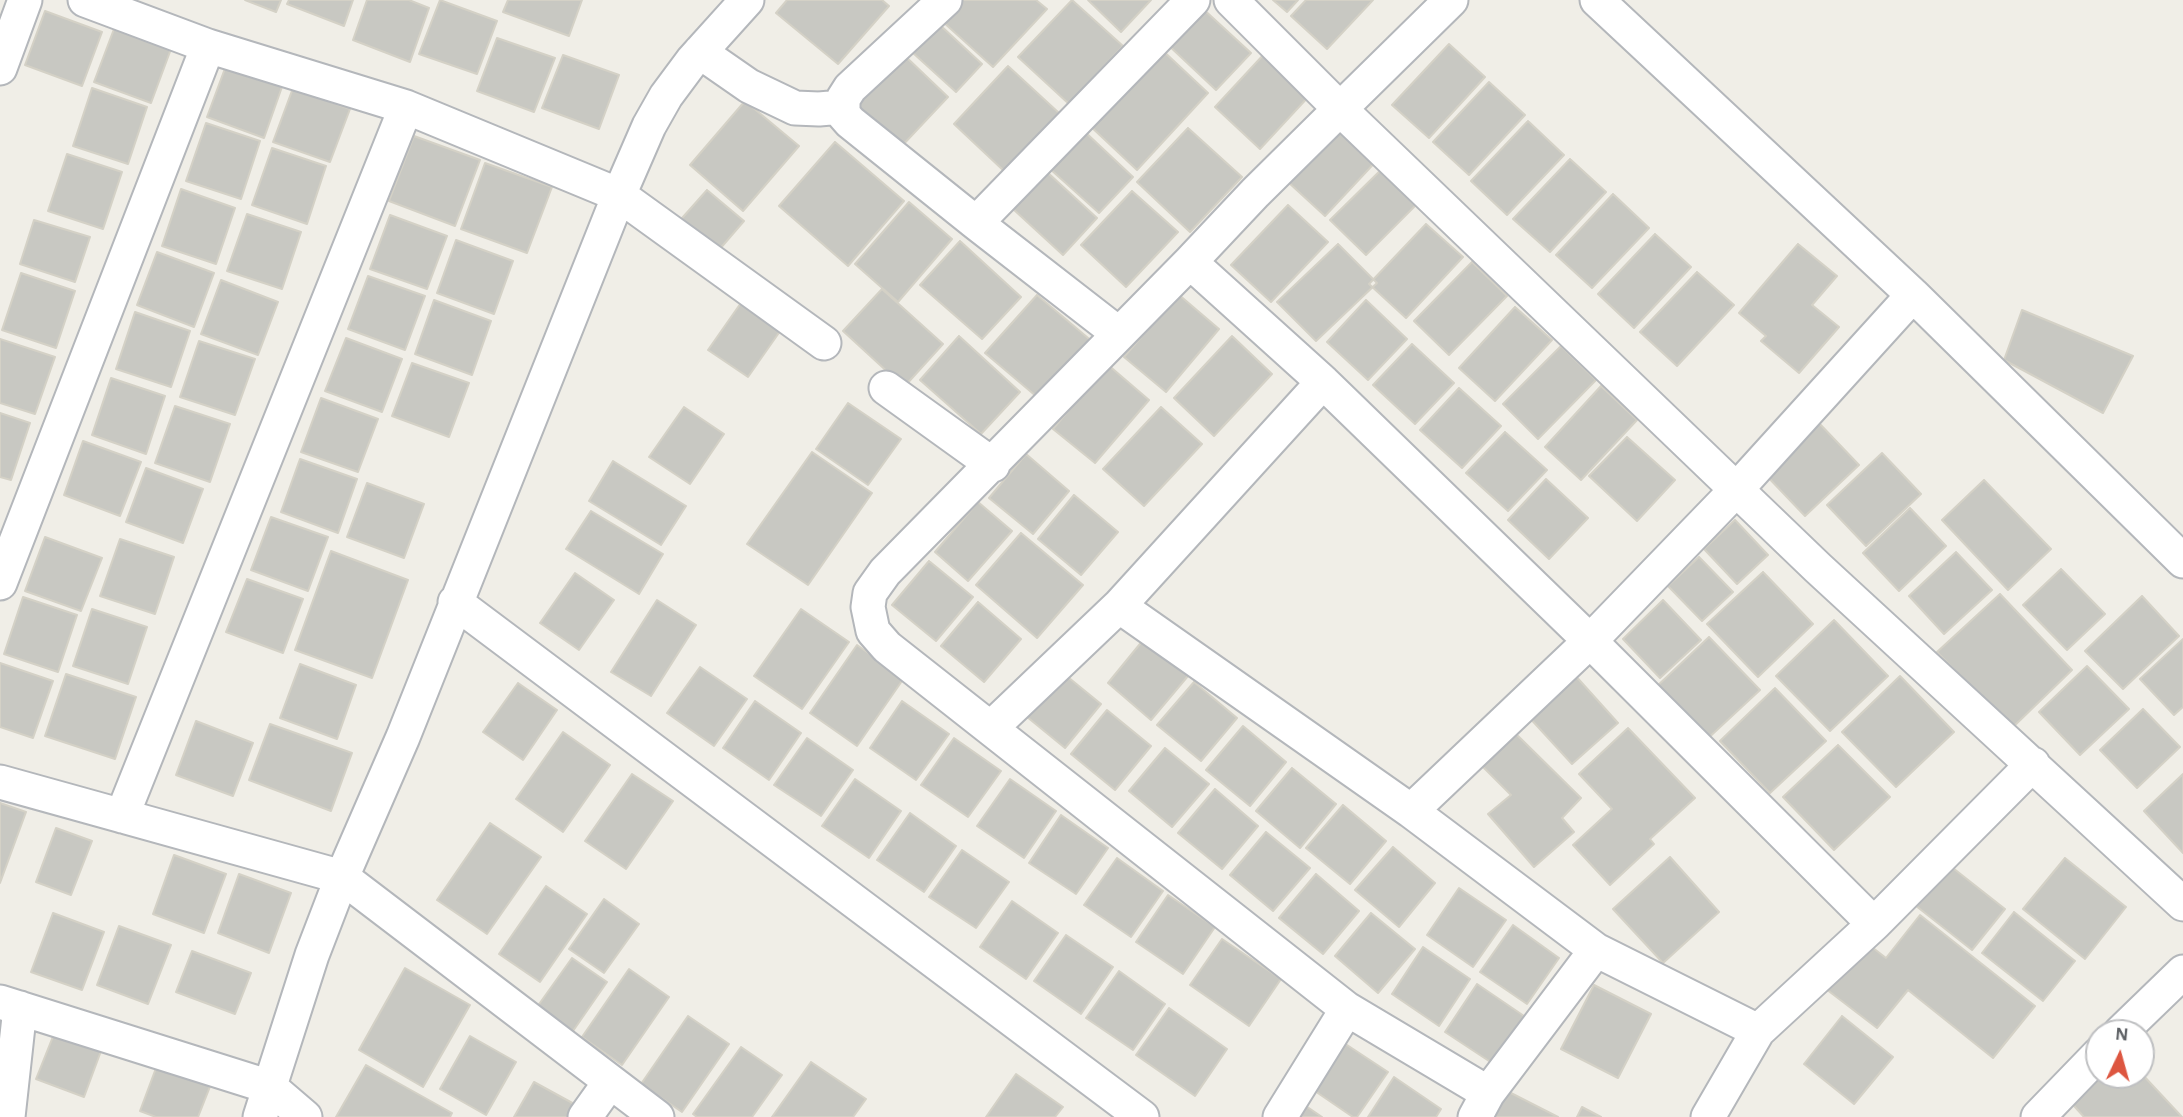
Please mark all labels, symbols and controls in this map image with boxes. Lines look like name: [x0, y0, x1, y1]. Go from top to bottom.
north arrow: [2085, 1019, 2155, 1089]
text: N: [2114, 1025, 2129, 1045]

